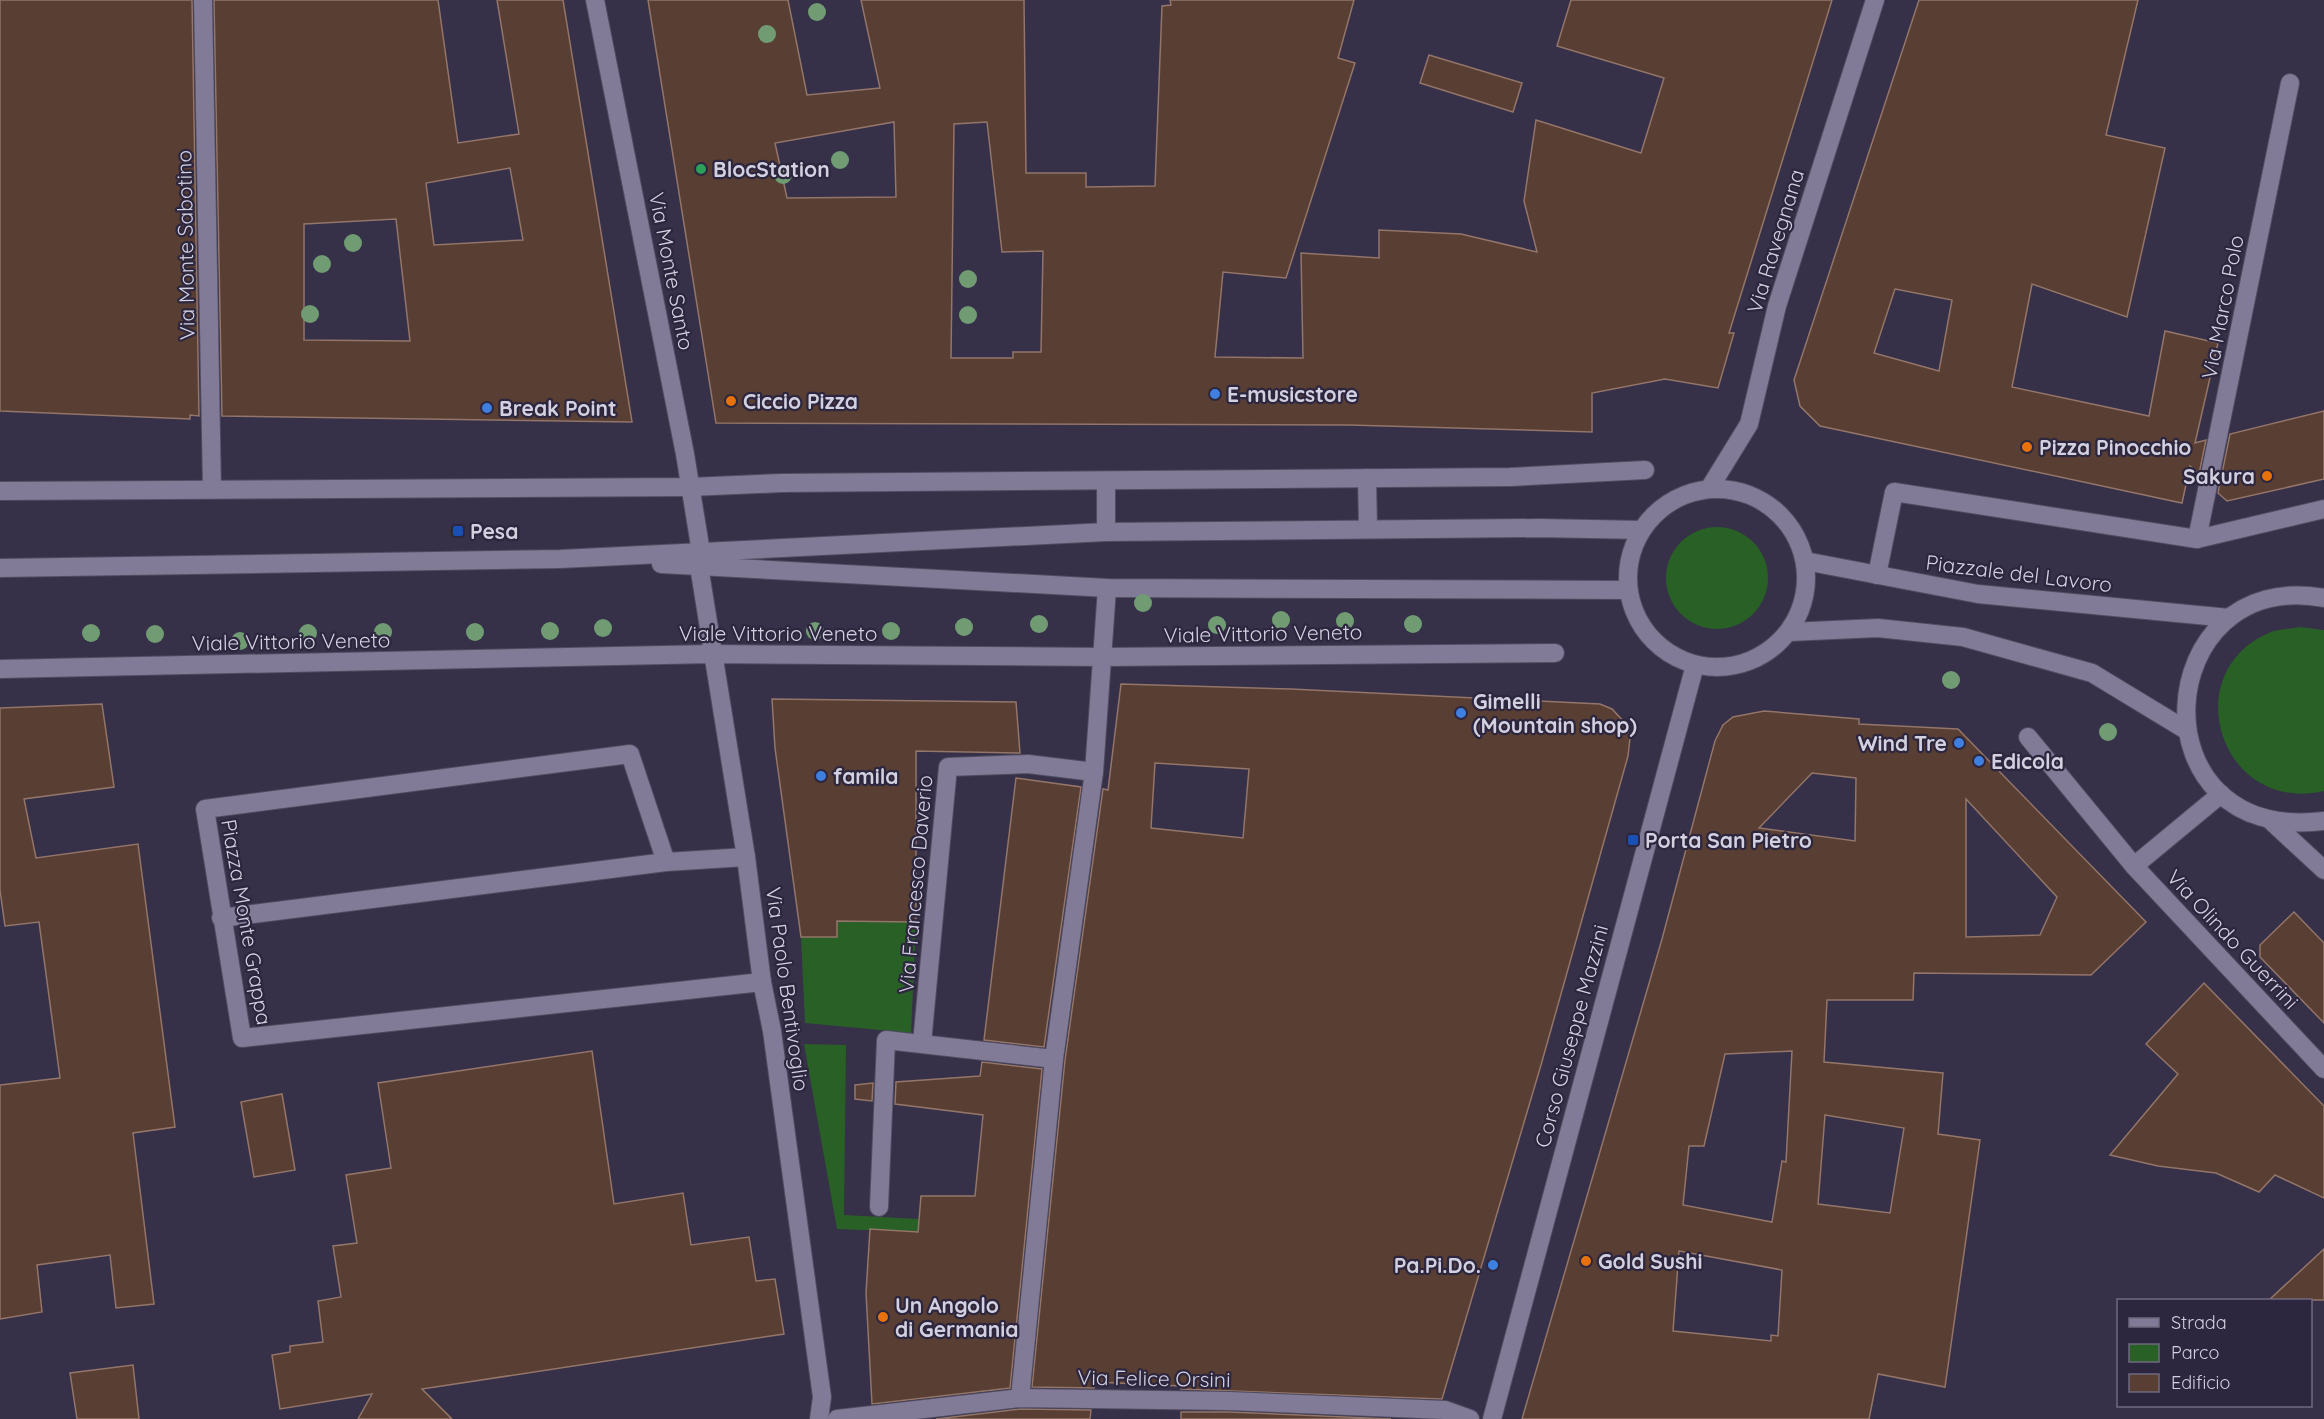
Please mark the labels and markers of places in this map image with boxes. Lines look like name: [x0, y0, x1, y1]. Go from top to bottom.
place label: BlocStation: [713, 156, 830, 182]
marker: BlocStation: [694, 162, 708, 176]
place label: E-musicstore: [1227, 381, 1358, 407]
marker: E-musicstore: [1208, 387, 1222, 401]
place label: Ciccio Pizza: [743, 388, 858, 414]
marker: Ciccio Pizza: [724, 394, 738, 408]
place label: Break Point: [499, 395, 617, 421]
marker: Break Point: [480, 401, 494, 415]
place label: Pizza Pinocchio: [2039, 434, 2191, 460]
marker: Pizza Pinocchio: [2020, 440, 2034, 454]
place label: Sakura: [2183, 463, 2255, 489]
marker: Sakura: [2260, 469, 2274, 483]
place label: Pesa: [470, 518, 518, 544]
marker: Pesa: [451, 524, 465, 538]
place label: Gimelli (Mountain shop): [1473, 688, 1637, 738]
marker: Gimelli (Mountain shop): [1454, 706, 1468, 720]
place label: Wind Tre: [1858, 730, 1947, 756]
marker: Wind Tre: [1952, 736, 1966, 750]
place label: Edicola: [1991, 748, 2064, 774]
marker: Edicola: [1972, 754, 1986, 768]
place label: famila: [833, 763, 899, 789]
marker: famila: [814, 769, 828, 783]
place label: Porta San Pietro: [1645, 827, 1812, 853]
marker: Porta San Pietro: [1626, 833, 1640, 847]
place label: Gold Sushi: [1598, 1248, 1703, 1274]
place label: Pa.Pi.Do.: [1394, 1252, 1481, 1278]
marker: Gold Sushi: [1579, 1254, 1593, 1268]
marker: Pa.Pi.Do.: [1486, 1258, 1500, 1272]
place label: Un Angolo di Germania: [895, 1292, 1018, 1342]
marker: Un Angolo di Germania: [876, 1310, 890, 1324]

